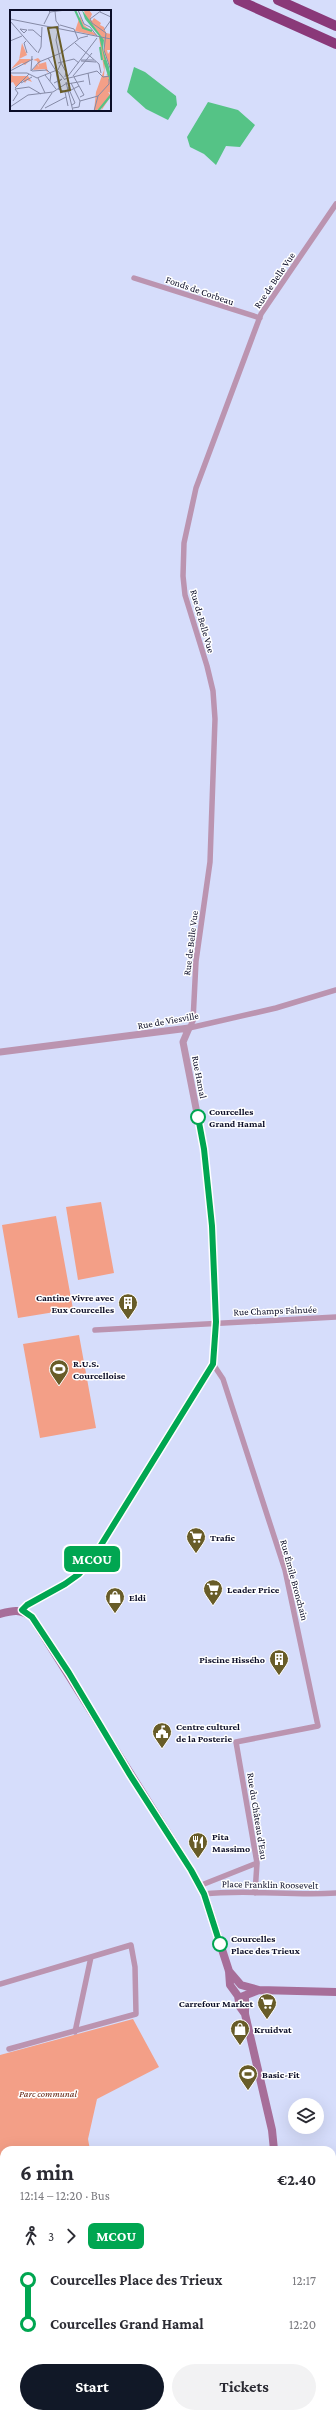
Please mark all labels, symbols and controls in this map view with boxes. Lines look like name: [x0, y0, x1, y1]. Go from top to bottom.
inset map: [10, 10, 111, 111]
street label: Rue de Belle Vue: [252, 250, 298, 310]
street label: Fonds de Corbeau: [164, 274, 236, 308]
street label: Rue de Belle Vue: [188, 588, 217, 655]
street label: Rue de Belle Vue: [181, 909, 200, 976]
street label: Rue de Viesville: [137, 1010, 200, 1031]
street label: Rue Hamal: [190, 1055, 209, 1100]
place label: Courcelles Grand Hamal: [209, 1106, 265, 1129]
marker: Courcelles Grand Hamal: [190, 1109, 206, 1125]
place label: Cantine Vivre avec Eux Courcelles: [36, 1292, 115, 1315]
building icon: Cantine Vivre avec Eux Courcelles: [117, 1292, 139, 1320]
street label: Rue Champs Falnuée: [233, 1304, 317, 1317]
sports icon: R.U.S. Courcelloise: [48, 1358, 70, 1386]
place label: R.U.S. Courcelloise: [73, 1358, 126, 1381]
supermarket icon: Trafic: [185, 1526, 207, 1554]
place label: Trafic: [210, 1532, 235, 1543]
street label: Rue Émile Bronchain: [278, 1539, 311, 1622]
line badge: MCOU: [64, 1546, 120, 1572]
text: MCOU: [72, 1551, 112, 1567]
supermarket icon: Leader Price: [202, 1578, 224, 1606]
place label: Leader Price: [227, 1584, 280, 1595]
shop icon: Eldi: [104, 1586, 126, 1614]
place label: Eldi: [129, 1592, 146, 1603]
building icon: Piscine Hissého: [268, 1648, 290, 1676]
place label: Piscine Hissého: [199, 1654, 265, 1665]
public building icon: Centre culturel de la Posterie: [151, 1721, 173, 1749]
place label: Centre culturel de la Posterie: [176, 1721, 240, 1744]
street label: Rue du Château d'Eau: [245, 1772, 270, 1861]
restaurant icon: Pita Massimo: [187, 1831, 209, 1859]
place label: Pita Massimo: [212, 1831, 250, 1854]
street label: Place Franklin Roosevelt: [222, 1878, 319, 1891]
place label: Courcelles Place des Trieux: [231, 1933, 301, 1956]
marker: Courcelles Place des Trieux: [212, 1936, 228, 1952]
supermarket icon: Carrefour Market: [256, 1992, 278, 2020]
place label: Carrefour Market: [179, 1998, 253, 2009]
shop icon: Kruidvat: [229, 2018, 251, 2046]
place label: Kruidvat: [254, 2024, 292, 2035]
sports icon: Basic-Fit: [237, 2063, 259, 2091]
place label: Basic-Fit: [262, 2069, 300, 2080]
park label: Parc communal: [19, 2088, 77, 2099]
map controls: [288, 2098, 324, 2134]
button: layers: [288, 2098, 324, 2134]
text: 6 min: [20, 2160, 74, 2185]
text: €2.40: [277, 2172, 316, 2188]
text: 12:14 – 12:20 · Bus: [20, 2188, 110, 2203]
icon: walk: [20, 2225, 42, 2247]
icon: forward: [60, 2225, 82, 2247]
text: MCOU: [96, 2228, 136, 2244]
text: 3: [48, 2229, 54, 2244]
text: Courcelles Place des Trieux: [50, 2272, 222, 2288]
text: 12:17: [292, 2273, 316, 2288]
text: Courcelles Grand Hamal: [50, 2316, 204, 2332]
text: 12:20: [289, 2317, 316, 2332]
button: Start: [20, 2364, 164, 2410]
button: Tickets: [172, 2364, 316, 2410]

